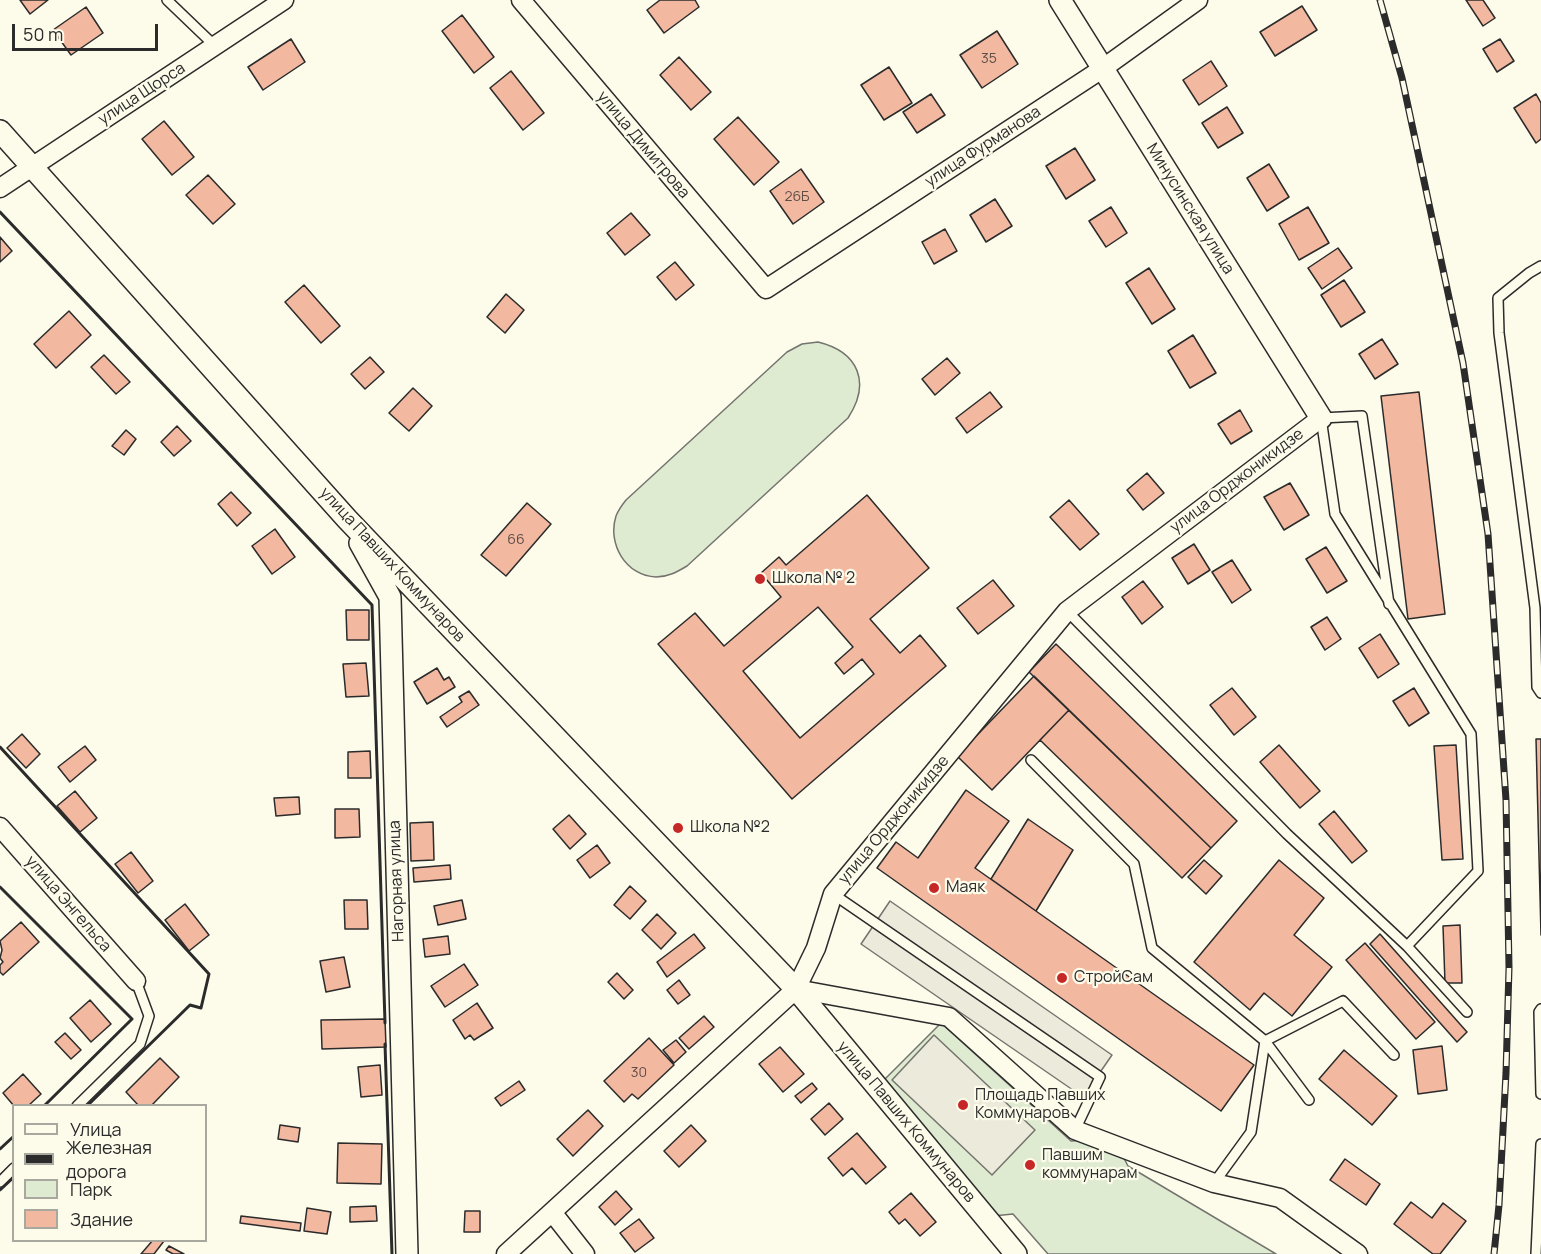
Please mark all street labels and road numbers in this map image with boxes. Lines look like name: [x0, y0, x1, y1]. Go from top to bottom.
street label: улица Щорса: [95, 59, 189, 129]
street label: улица Димитрова: [593, 88, 693, 202]
street label: улица Фурманова: [922, 102, 1044, 192]
street label: Минусинская улица: [1142, 140, 1238, 278]
street label: улица Орджоникидзе: [1167, 425, 1307, 537]
street label: улица Павших Коммунаров: [315, 484, 469, 646]
street label: улица Орджоникидзе: [835, 752, 953, 888]
street label: Нагорная улица: [385, 820, 409, 942]
street label: улица Энгельса: [21, 852, 115, 956]
street label: улица Павших Коммунаров: [833, 1037, 979, 1207]

